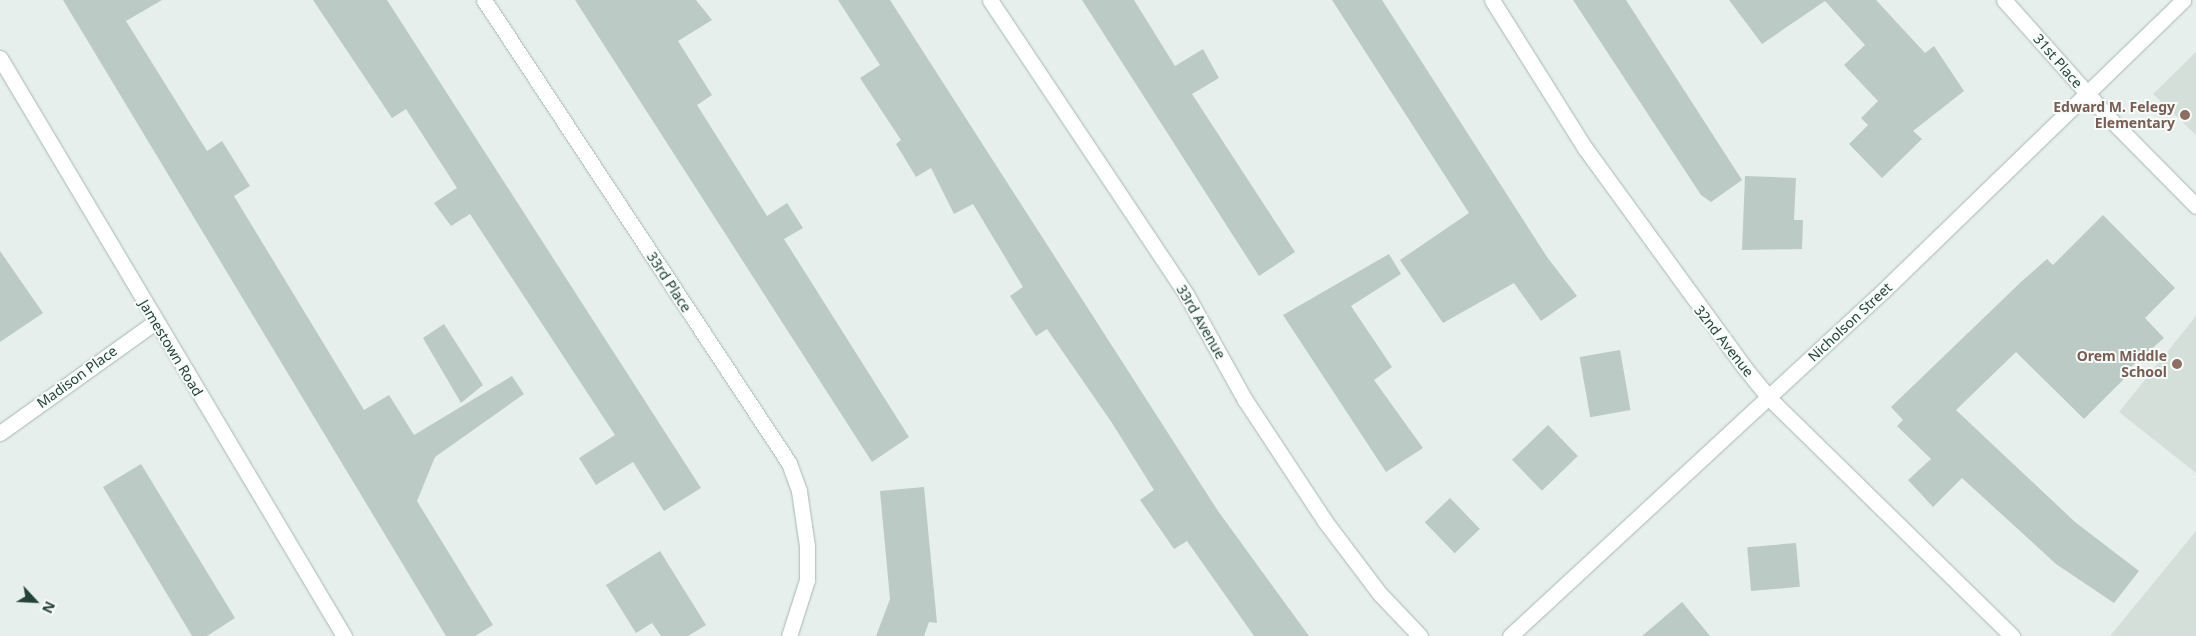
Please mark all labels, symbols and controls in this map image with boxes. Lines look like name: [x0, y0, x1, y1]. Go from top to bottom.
street label: 31st Place: [2030, 31, 2086, 91]
place label: Edward M. Felegy Elementary: [2053, 99, 2175, 132]
marker: Edward M. Felegy Elementary: [2179, 109, 2191, 121]
street label: 33rd Place: [643, 249, 695, 315]
street label: Nicholson Street: [1805, 279, 1895, 365]
street label: 33rd Avenue: [1173, 282, 1229, 362]
street label: Jamestown Road: [136, 297, 206, 399]
street label: 32nd Avenue: [1691, 302, 1757, 380]
street label: Madison Place: [34, 342, 120, 412]
place label: Orem Middle School: [2077, 348, 2167, 381]
marker: Orem Middle School: [2171, 358, 2183, 370]
north arrow: [10, 576, 60, 626]
text: N: [38, 598, 60, 617]

